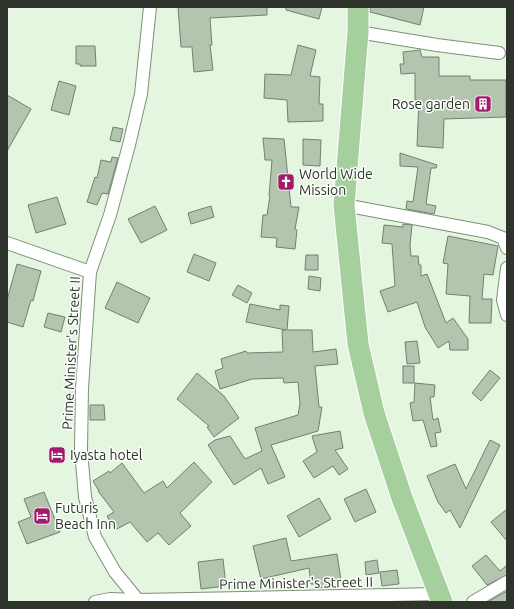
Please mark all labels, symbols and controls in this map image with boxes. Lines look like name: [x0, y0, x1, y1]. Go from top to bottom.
building icon: Rose garden: [473, 94, 493, 114]
place label: Rose garden: [392, 96, 470, 112]
place label: World Wide Mission: [299, 166, 373, 198]
church icon: World Wide Mission: [276, 172, 296, 192]
street label: Prime Minister's Street II: [59, 276, 83, 430]
hotel icon: Iyasta hotel: [47, 445, 67, 465]
place label: Iyasta hotel: [70, 447, 143, 463]
place label: Futuris Beach Inn: [55, 500, 116, 532]
hotel icon: Futuris Beach Inn: [32, 506, 52, 526]
street label: Prime Minister's Street II: [219, 574, 373, 592]

